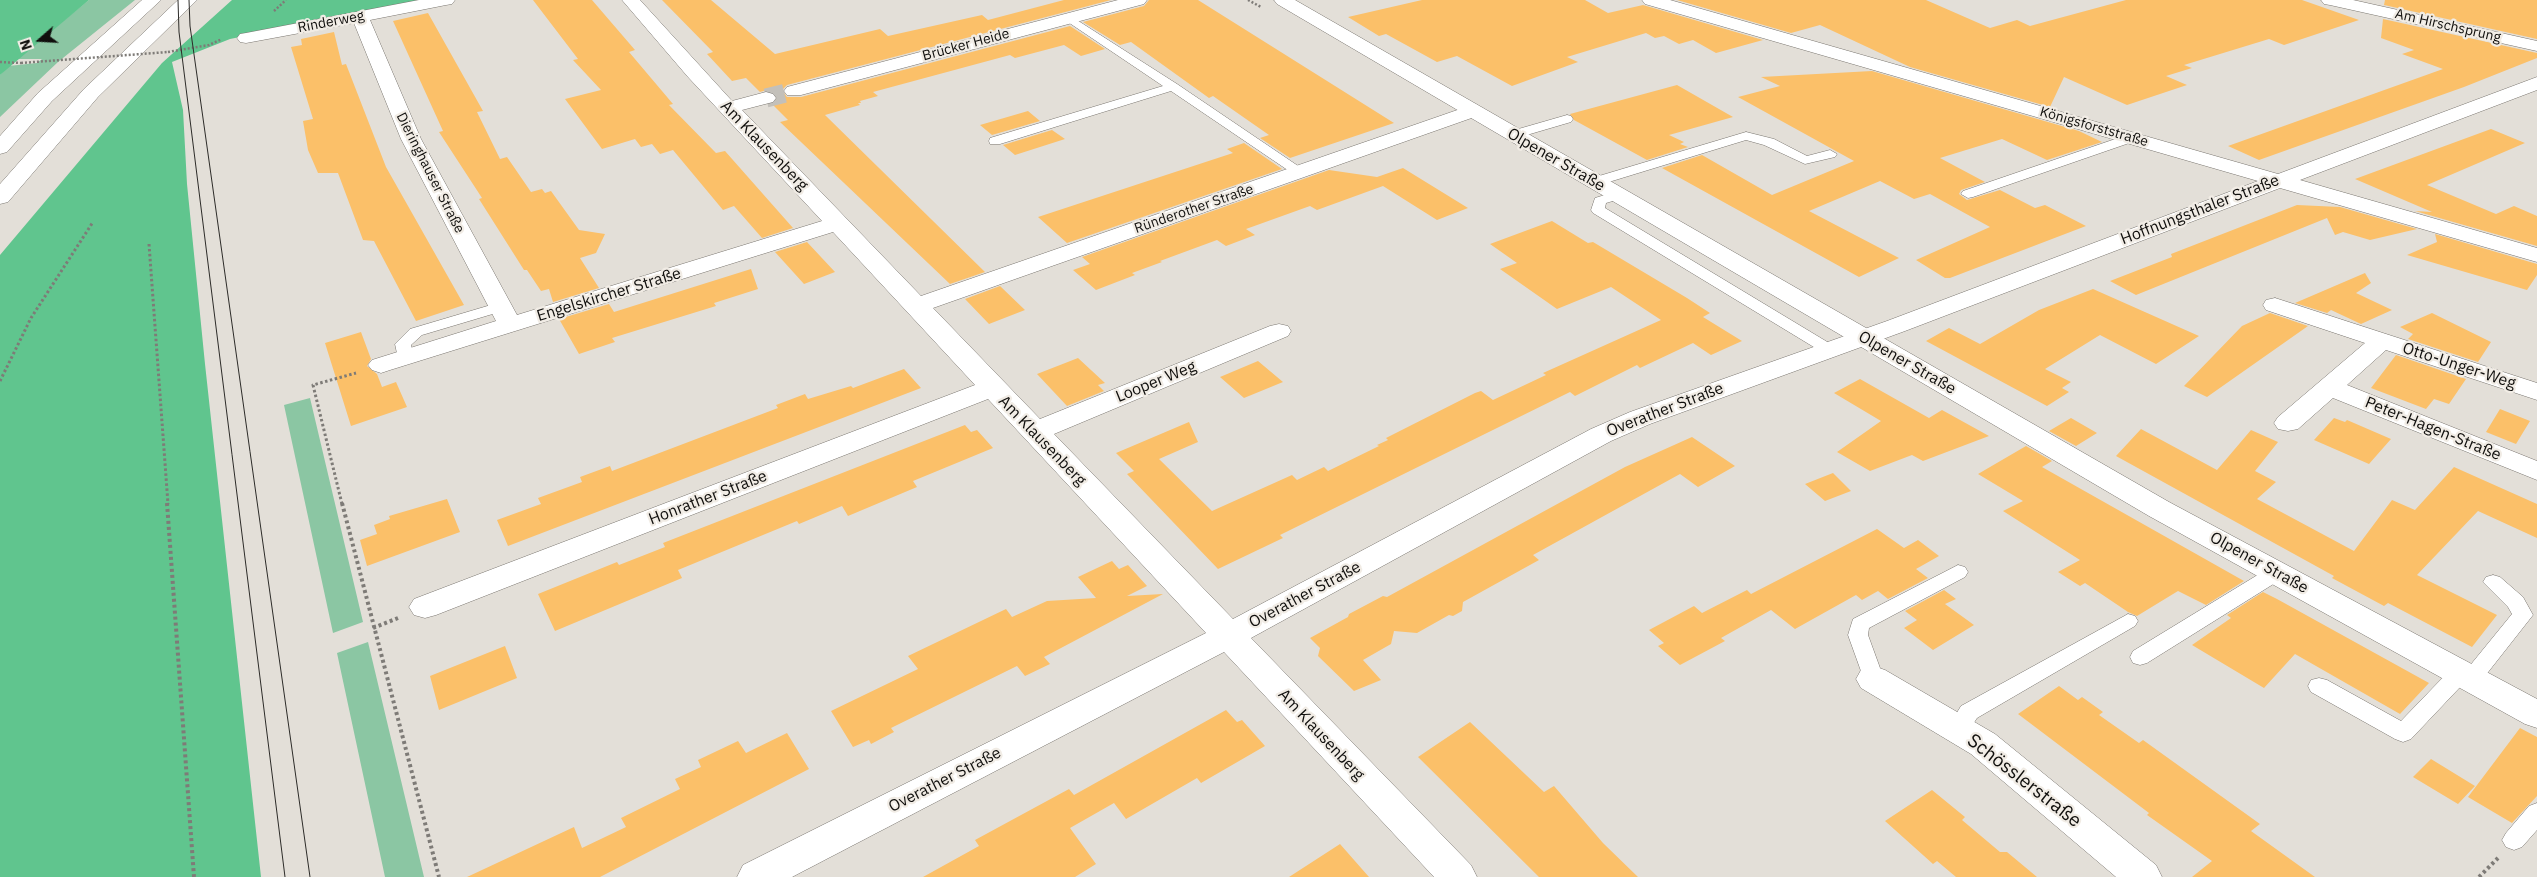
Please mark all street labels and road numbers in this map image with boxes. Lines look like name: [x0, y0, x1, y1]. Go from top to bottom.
street label: Am Hirschsprung: [2393, 6, 2503, 46]
street label: Rinderweg: [296, 7, 366, 37]
street label: Brücker Heide: [921, 25, 1011, 65]
street label: Am Klausenberg: [716, 97, 812, 195]
street label: Königsforststraße: [2038, 104, 2150, 150]
street label: Dieringhauser Straße: [392, 110, 468, 236]
street label: Olpener Straße: [1504, 124, 1608, 196]
street label: Hoffnungsthaler Straße: [2118, 171, 2282, 249]
street label: Ründerother Straße: [1132, 181, 1256, 237]
street label: Engelskircher Straße: [535, 264, 683, 326]
street label: Olpener Straße: [1855, 327, 1959, 399]
street label: Otto-Unger-Weg: [2400, 339, 2518, 393]
street label: Looper Weg: [1113, 357, 1199, 407]
street label: Overather Straße: [1604, 379, 1726, 441]
street label: Am Klausenberg: [994, 392, 1090, 490]
street label: Peter-Hagen-Straße: [2362, 393, 2504, 465]
street label: Honrather Straße: [646, 467, 770, 529]
street label: Olpener Straße: [2206, 528, 2312, 598]
street label: Overather Straße: [1246, 558, 1364, 632]
street label: Am Klausenberg: [1274, 685, 1368, 785]
street label: Schösslerstraße: [1962, 729, 2086, 833]
street label: Overather Straße: [886, 743, 1004, 817]

